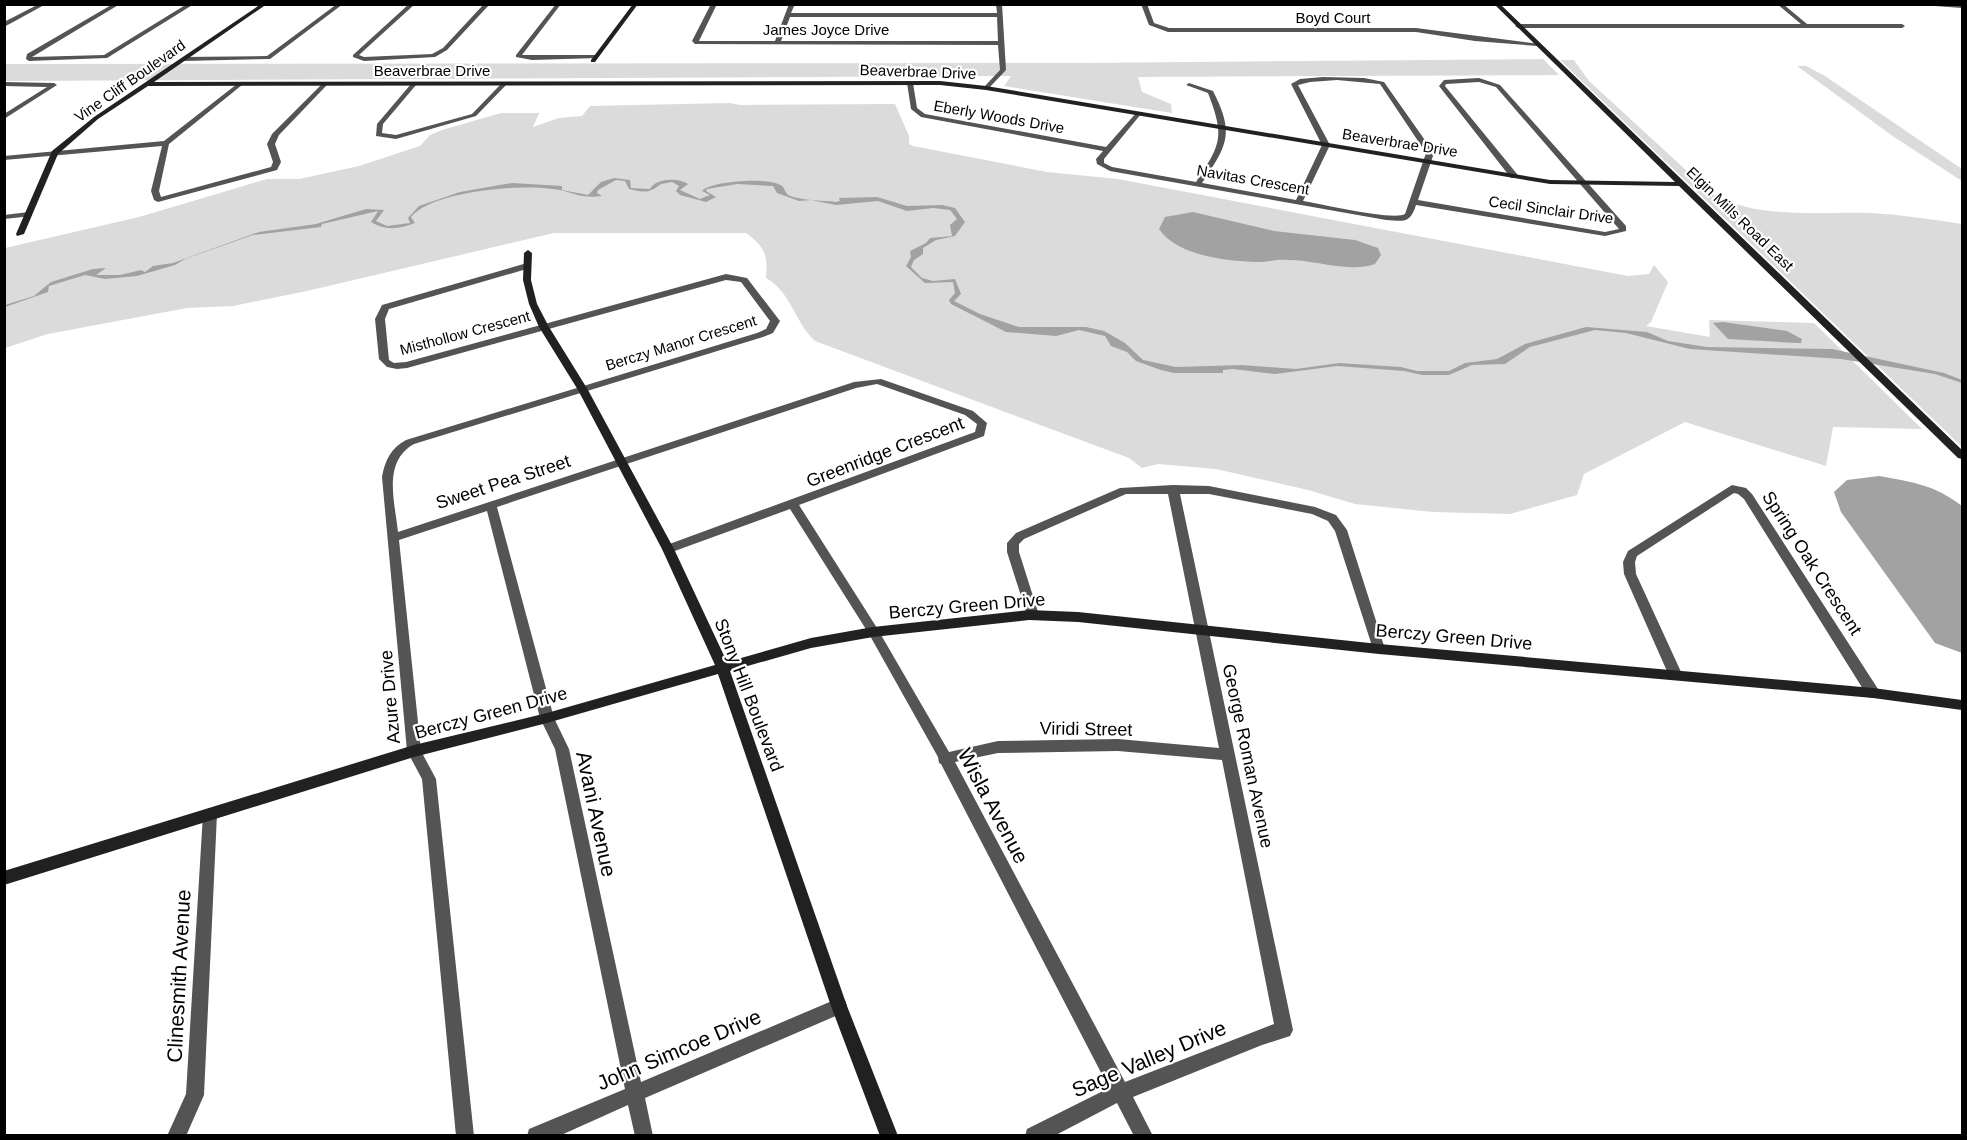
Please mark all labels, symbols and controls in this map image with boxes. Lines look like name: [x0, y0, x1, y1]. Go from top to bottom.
street label: Boyd Court: [1295, 9, 1371, 26]
street label: James Joyce Drive: [763, 21, 889, 38]
street label: Vine Cliff Boulevard: [71, 36, 188, 125]
street label: Beaverbrae Drive: [859, 61, 977, 82]
street label: Beaverbrae Drive: [374, 62, 490, 79]
street label: Eberly Woods Drive: [932, 97, 1066, 136]
street label: Beaverbrae Drive: [1341, 125, 1459, 160]
street label: Navitas Crescent: [1195, 161, 1312, 198]
street label: Elgin Mills Road East: [1683, 163, 1798, 275]
street label: Cecil Sinclair Drive: [1488, 192, 1615, 227]
street label: Misthollow Crescent: [398, 307, 533, 358]
street label: Berczy Manor Crescent: [603, 311, 759, 374]
street label: Greenridge Crescent: [803, 413, 967, 491]
street label: Sweet Pea Street: [433, 451, 573, 513]
street label: Spring Oak Crescent: [1758, 487, 1866, 639]
street label: Berczy Green Drive: [888, 589, 1046, 623]
street label: Stony Hill Boulevard: [711, 616, 787, 774]
street label: Berczy Green Drive: [1375, 620, 1533, 654]
street label: Azure Drive: [376, 649, 404, 745]
street label: George Roman Avenue: [1219, 662, 1277, 850]
street label: Berczy Green Drive: [413, 683, 569, 743]
street label: Viridi Street: [1039, 718, 1133, 740]
street label: Wisla Avenue: [954, 744, 1033, 867]
street label: Avani Avenue: [572, 749, 621, 879]
street label: Clinesmith Avenue: [162, 889, 195, 1063]
street label: John Simcoe Drive: [593, 1005, 764, 1095]
street label: Sage Valley Drive: [1068, 1016, 1229, 1101]

